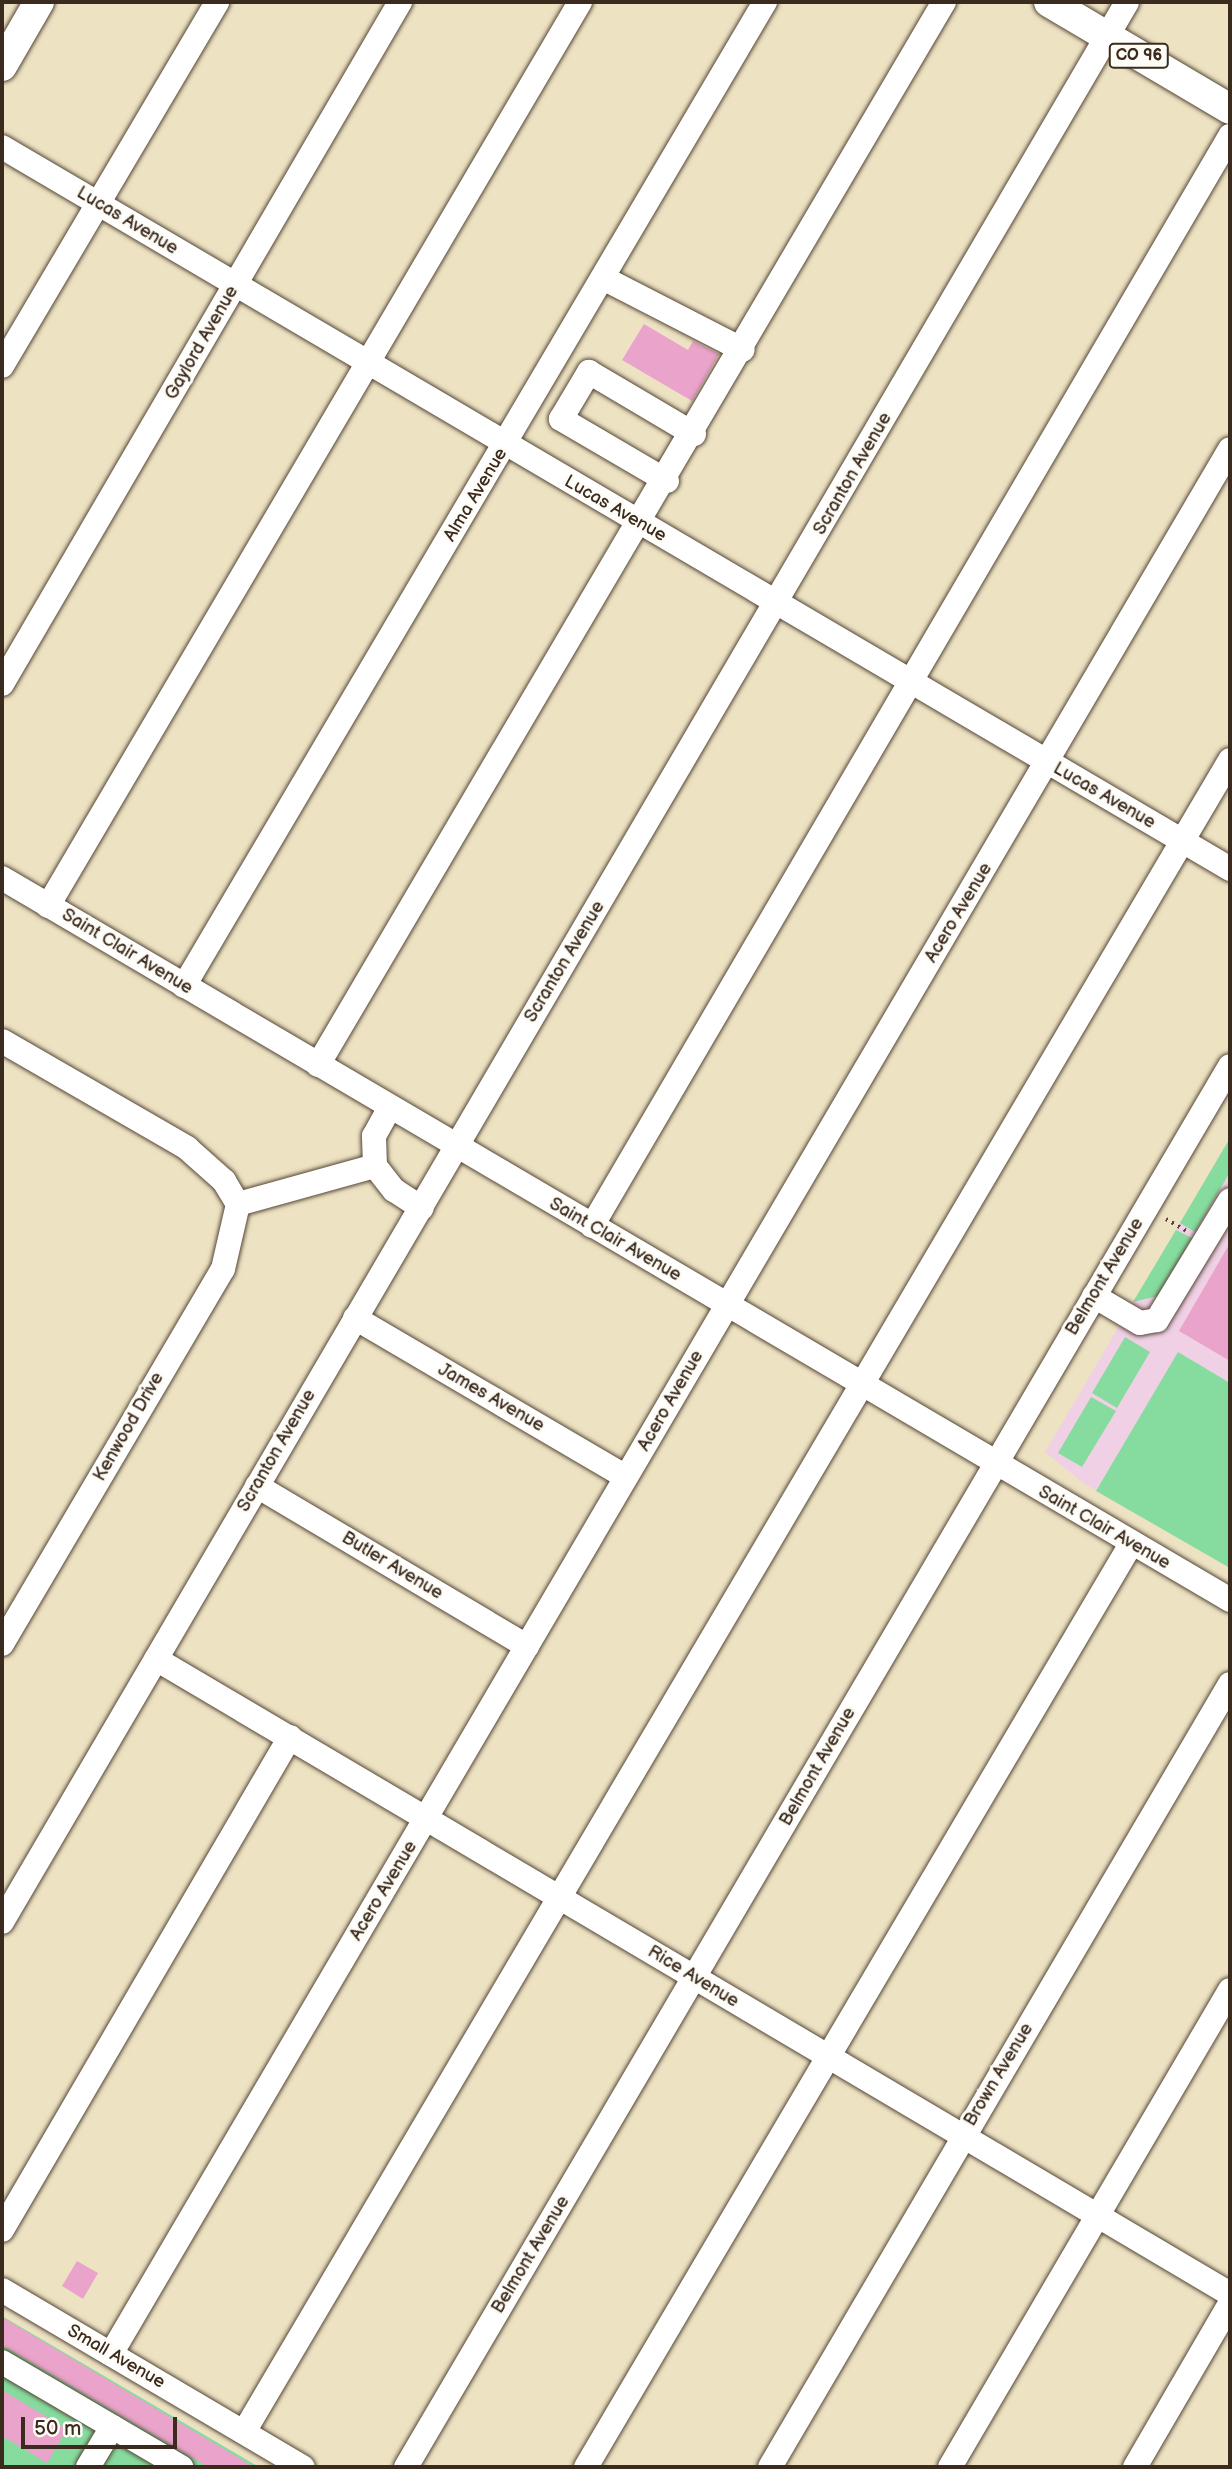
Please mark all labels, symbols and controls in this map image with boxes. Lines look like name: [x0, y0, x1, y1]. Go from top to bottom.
road number: CO 96: [1108, 44, 1170, 68]
street label: Lucas Avenue: [72, 182, 182, 260]
street label: Gaylord Avenue: [161, 282, 243, 404]
street label: Scranton Avenue: [809, 409, 897, 539]
street label: Alma Avenue: [440, 444, 512, 546]
street label: Lucas Avenue: [560, 471, 670, 547]
street label: Lucas Avenue: [1049, 758, 1159, 834]
street label: Acero Avenue: [921, 859, 997, 967]
street label: Scranton Avenue: [520, 897, 610, 1027]
street label: Saint Clair Avenue: [58, 904, 196, 1000]
street label: Saint Clair Avenue: [545, 1193, 685, 1287]
street label: Belmont Avenue: [1061, 1214, 1149, 1340]
street label: Acero Avenue: [634, 1347, 708, 1455]
street label: James Avenue: [434, 1359, 548, 1437]
street label: Kenwood Drive: [89, 1369, 169, 1485]
street label: Scranton Avenue: [233, 1386, 321, 1516]
street label: Saint Clair Avenue: [1034, 1481, 1174, 1575]
street label: Butler Avenue: [337, 1527, 447, 1605]
street label: Belmont Avenue: [775, 1704, 861, 1830]
street label: Acero Avenue: [346, 1837, 422, 1945]
street label: Rice Avenue: [643, 1941, 743, 2013]
street label: Brown Avenue: [960, 2020, 1038, 2130]
street label: Belmont Avenue: [487, 2192, 575, 2318]
street label: Small Avenue: [63, 2320, 169, 2394]
scale bar: [24, 2402, 180, 2446]
text: 50 m: [34, 2416, 81, 2441]

